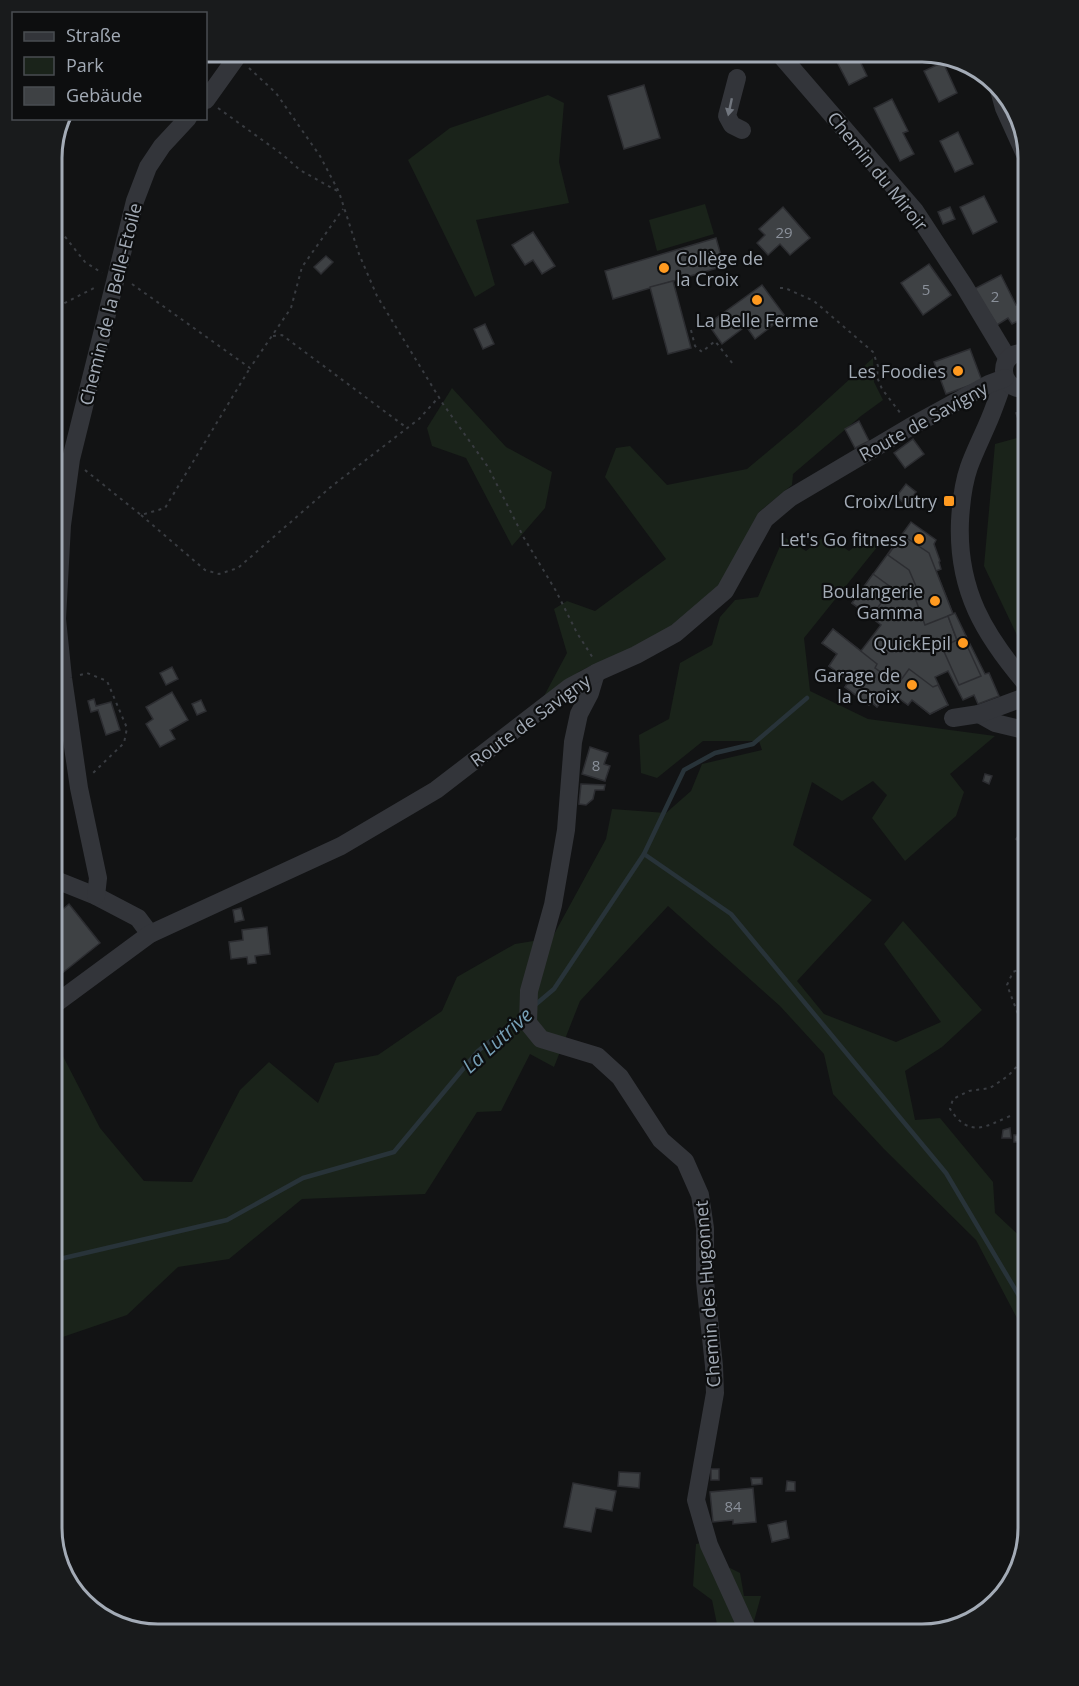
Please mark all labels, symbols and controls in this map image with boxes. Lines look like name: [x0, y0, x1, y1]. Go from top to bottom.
legend: [12, 12, 207, 120]
text: Straße: [66, 23, 121, 47]
text: Park: [66, 53, 104, 77]
text: Gebäude: [66, 83, 142, 107]
one-way arrow: [725, 98, 734, 117]
street label: Chemin du Miroir: [822, 106, 934, 236]
street label: Chemin de la Belle-Etoile: [73, 200, 147, 408]
house number: 29: [775, 222, 793, 242]
place label: Collège de la Croix: [676, 246, 763, 291]
marker: Collège de la Croix: [657, 261, 671, 275]
house number: 5: [922, 279, 930, 299]
house number: 2: [991, 286, 999, 306]
marker: La Belle Ferme: [750, 293, 764, 307]
place label: La Belle Ferme: [695, 308, 819, 332]
place label: Les Foodies: [848, 359, 946, 383]
marker: Les Foodies: [951, 364, 965, 378]
street label: Route de Savigny: [855, 375, 992, 466]
place label: Croix/Lutry: [844, 489, 938, 513]
marker: Croix/Lutry: [942, 494, 956, 508]
place label: Let's Go fitness: [780, 527, 907, 551]
marker: Let's Go fitness: [912, 532, 926, 546]
place label: Boulangerie Gamma: [822, 579, 923, 624]
marker: Boulangerie Gamma: [928, 594, 942, 608]
place label: QuickEpil: [873, 631, 951, 655]
marker: QuickEpil: [956, 636, 970, 650]
place label: Garage de la Croix: [814, 663, 901, 708]
street label: Route de Savigny: [465, 668, 596, 772]
marker: Garage de la Croix: [905, 678, 919, 692]
house number: 8: [592, 755, 600, 775]
water label: La Lutrive: [456, 1001, 538, 1079]
street label: Chemin des Hugonnet: [688, 1200, 726, 1388]
house number: 84: [724, 1496, 742, 1516]

